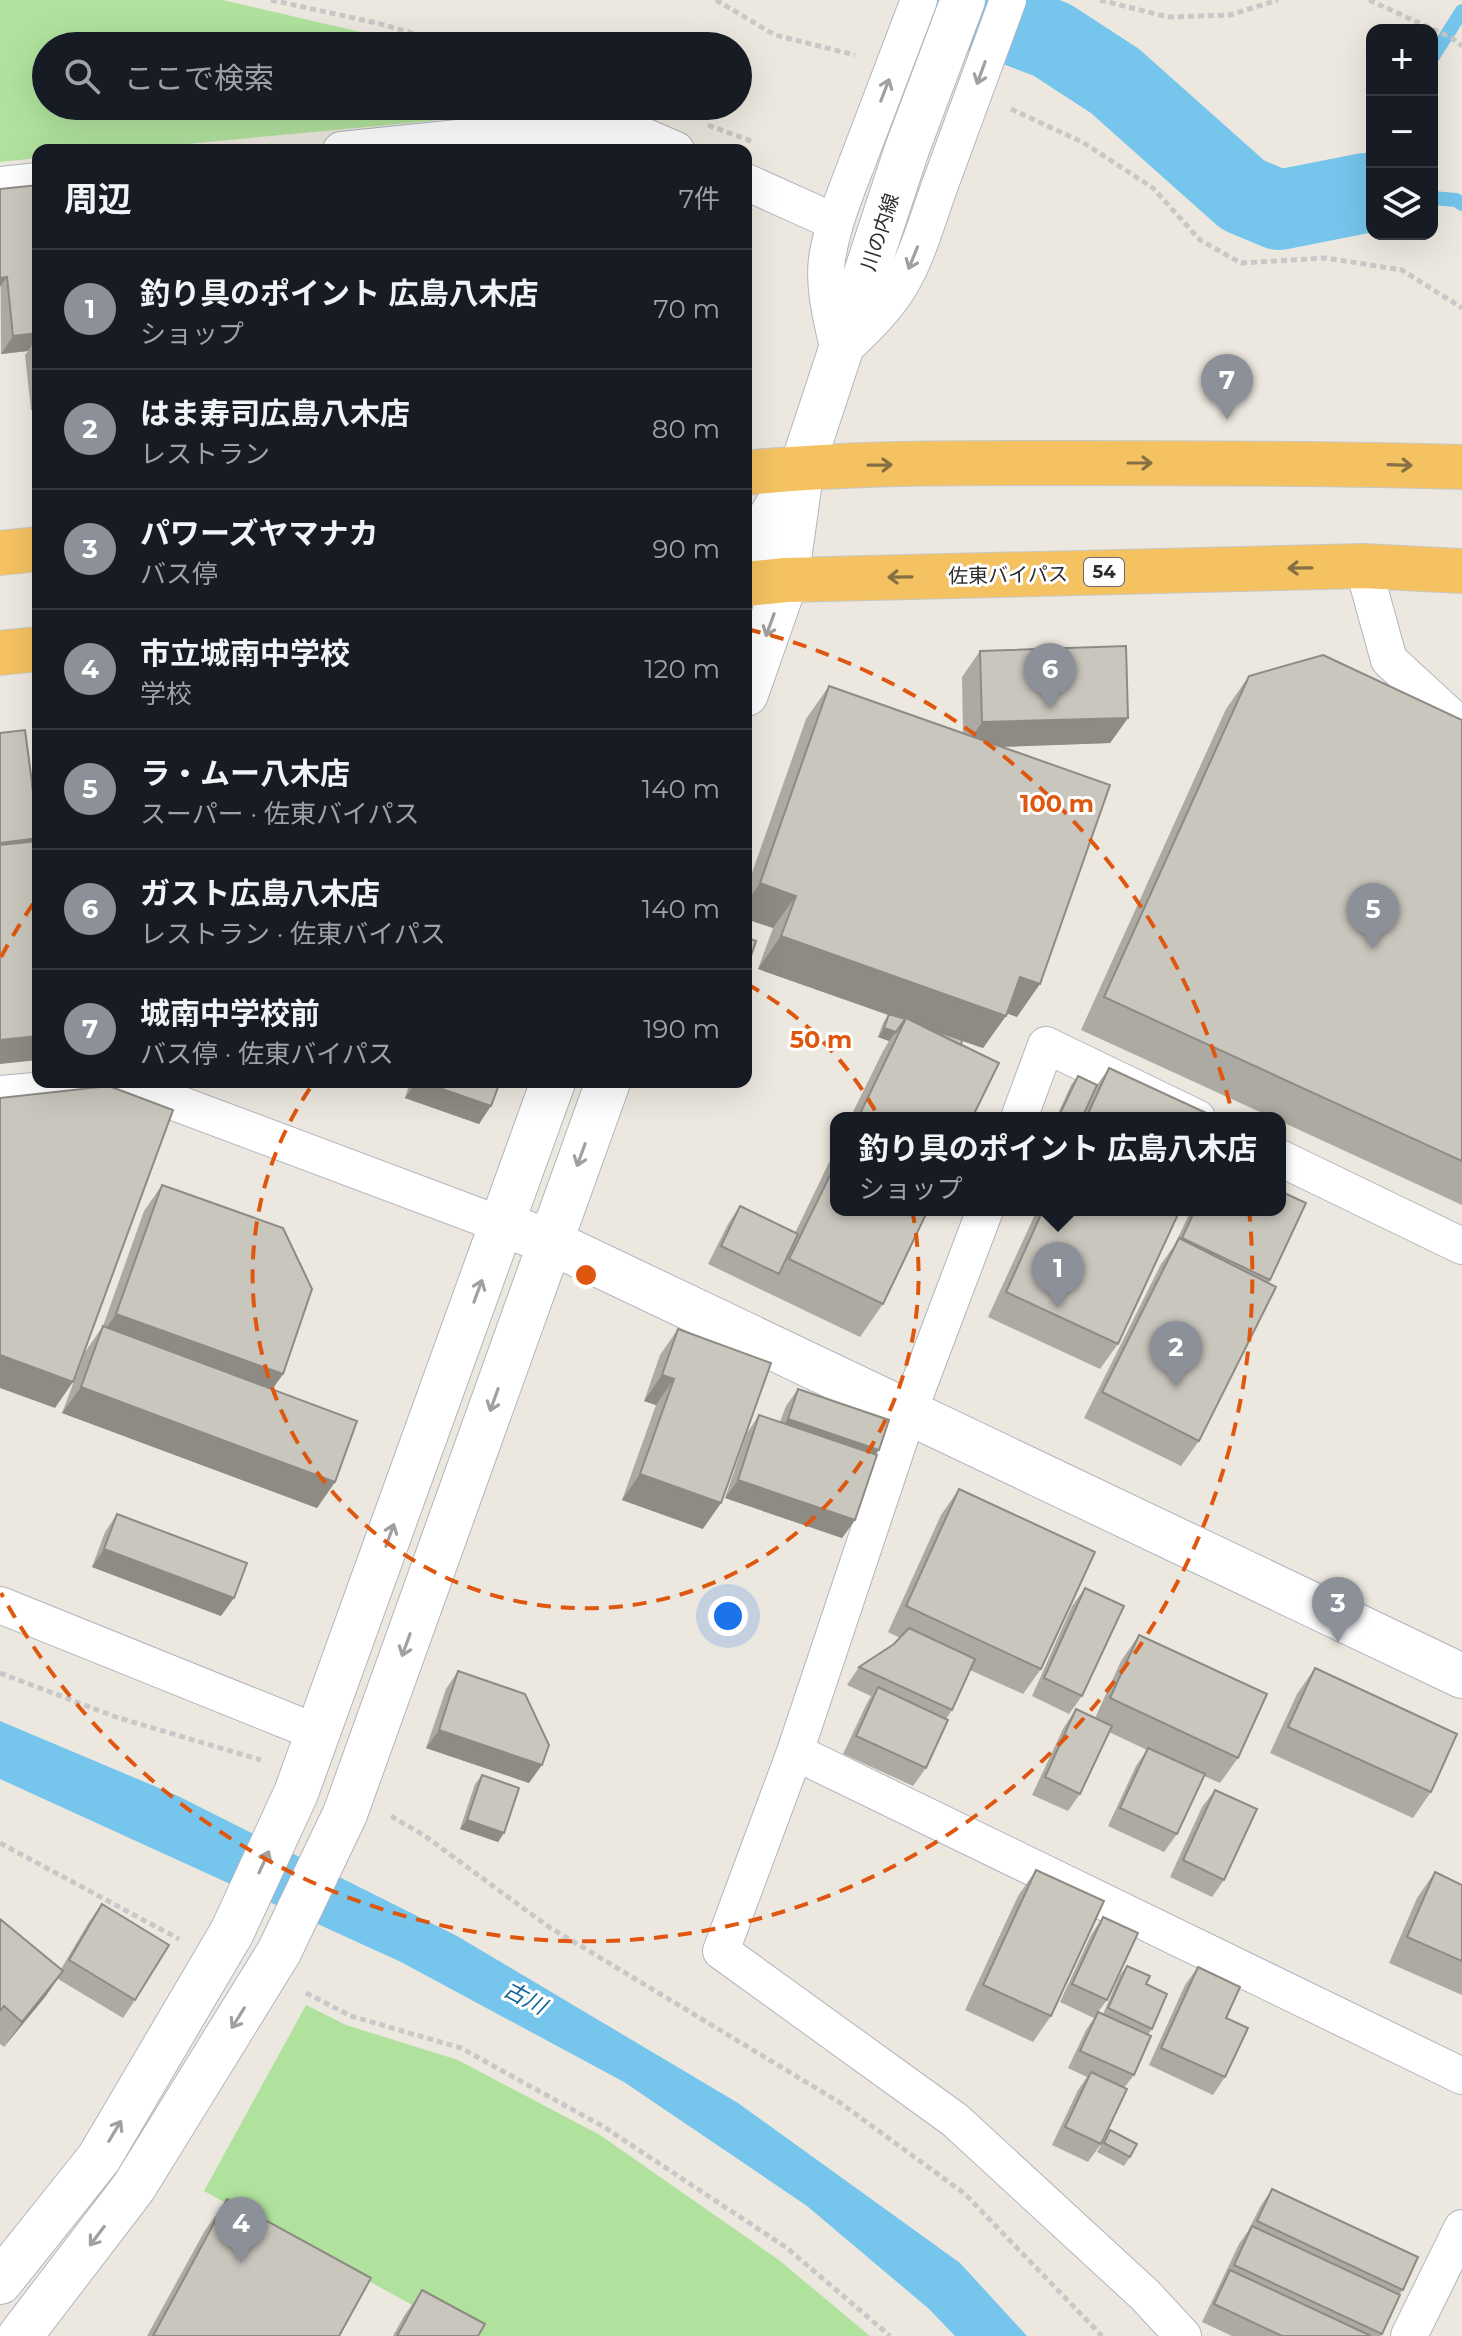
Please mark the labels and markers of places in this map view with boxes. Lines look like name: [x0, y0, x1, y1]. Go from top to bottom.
pin: 7: [1201, 354, 1253, 420]
pin: 6: [1024, 643, 1076, 709]
pin: 5: [1347, 883, 1399, 949]
pin: 1: [1032, 1242, 1084, 1308]
centre of rings: [572, 1261, 600, 1289]
pin: 2: [1150, 1321, 1202, 1387]
pin: 3: [1312, 1577, 1364, 1643]
pin: 4: [215, 2197, 267, 2263]

